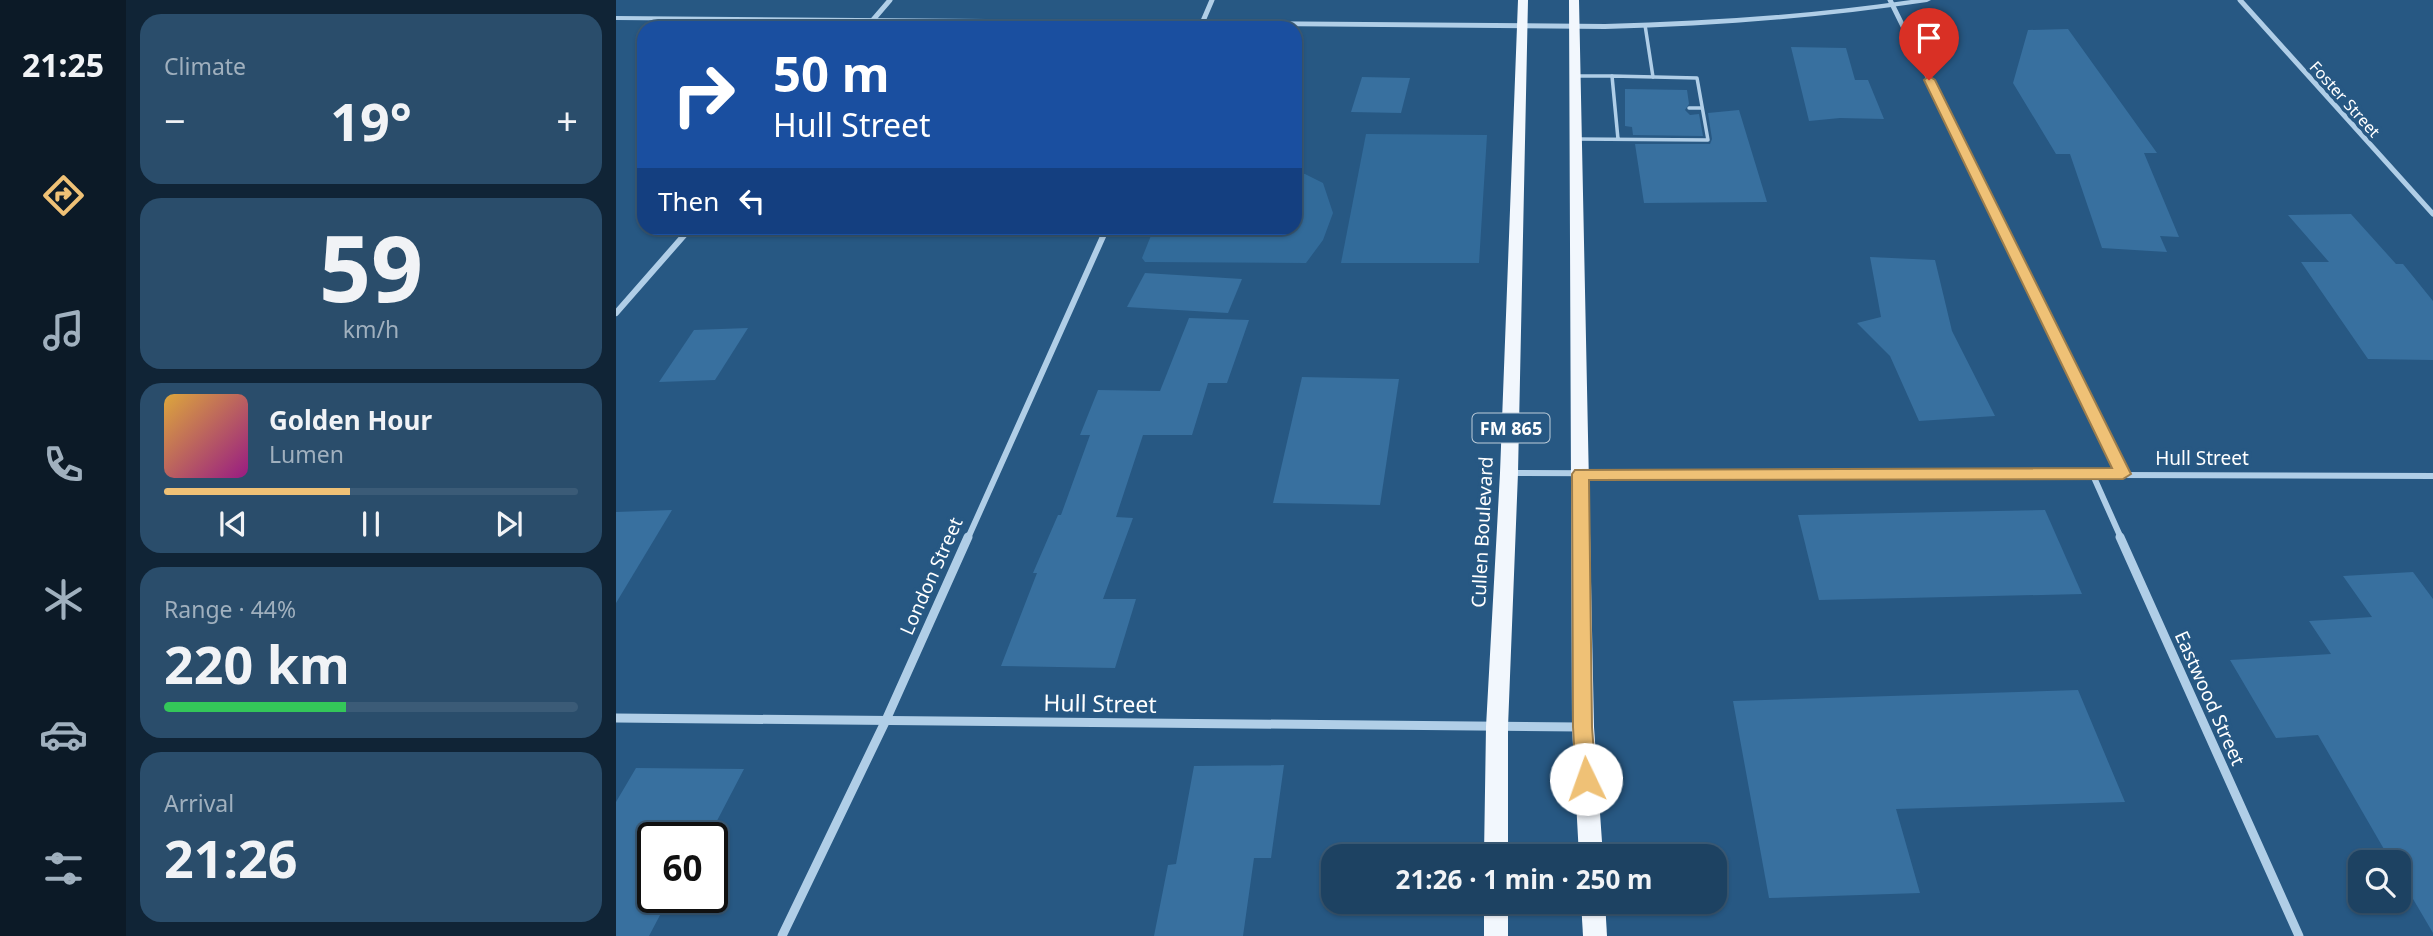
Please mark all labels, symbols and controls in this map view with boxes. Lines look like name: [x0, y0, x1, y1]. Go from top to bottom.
pin: [1899, 8, 1959, 80]
icon: arrive: [1910, 19, 1948, 57]
text: 50 m: [773, 40, 890, 106]
text: 21:25: [22, 43, 104, 86]
icon: right: [658, 49, 749, 140]
text: Climate: [164, 50, 246, 82]
street label: Foster Street: [2305, 56, 2385, 142]
text: 19°: [330, 85, 412, 156]
text: −: [164, 94, 186, 146]
text: +: [556, 94, 578, 146]
text: Hull Street: [773, 103, 931, 146]
icon: directions: [39, 171, 88, 220]
icon: left: [733, 182, 771, 220]
text: Then: [658, 183, 719, 219]
text: 59: [319, 205, 423, 329]
icon: music: [39, 306, 88, 355]
text: km/h: [343, 313, 399, 345]
text: Golden Hour: [269, 402, 432, 438]
road number: FM 865: [1472, 414, 1550, 442]
text: Lumen: [269, 438, 344, 470]
icon: phone: [39, 440, 88, 489]
street label: Hull Street: [2155, 445, 2249, 471]
street label: Cullen Boulevard: [1465, 456, 1499, 608]
icon: previous: [214, 505, 252, 543]
icon: pause: [352, 505, 390, 543]
icon: next: [490, 505, 528, 543]
street label: London Street: [893, 513, 969, 639]
icon: climate: [39, 575, 88, 624]
text: Range · 44%: [164, 593, 296, 625]
street label: Eastwood Street: [2169, 627, 2251, 770]
text: 220 km: [164, 628, 350, 699]
street label: Hull Street: [1043, 686, 1157, 720]
icon: car: [39, 710, 88, 759]
position arrow: [1549, 742, 1623, 816]
text: Arrival: [164, 787, 234, 819]
text: 21:26: [164, 822, 298, 893]
speed limit sign: 60: [637, 822, 728, 913]
icon: filters: [39, 844, 88, 893]
map controls: [2348, 850, 2411, 913]
button: search: [2348, 850, 2411, 913]
text: 21:26 · 1 min · 250 m: [1396, 861, 1652, 897]

